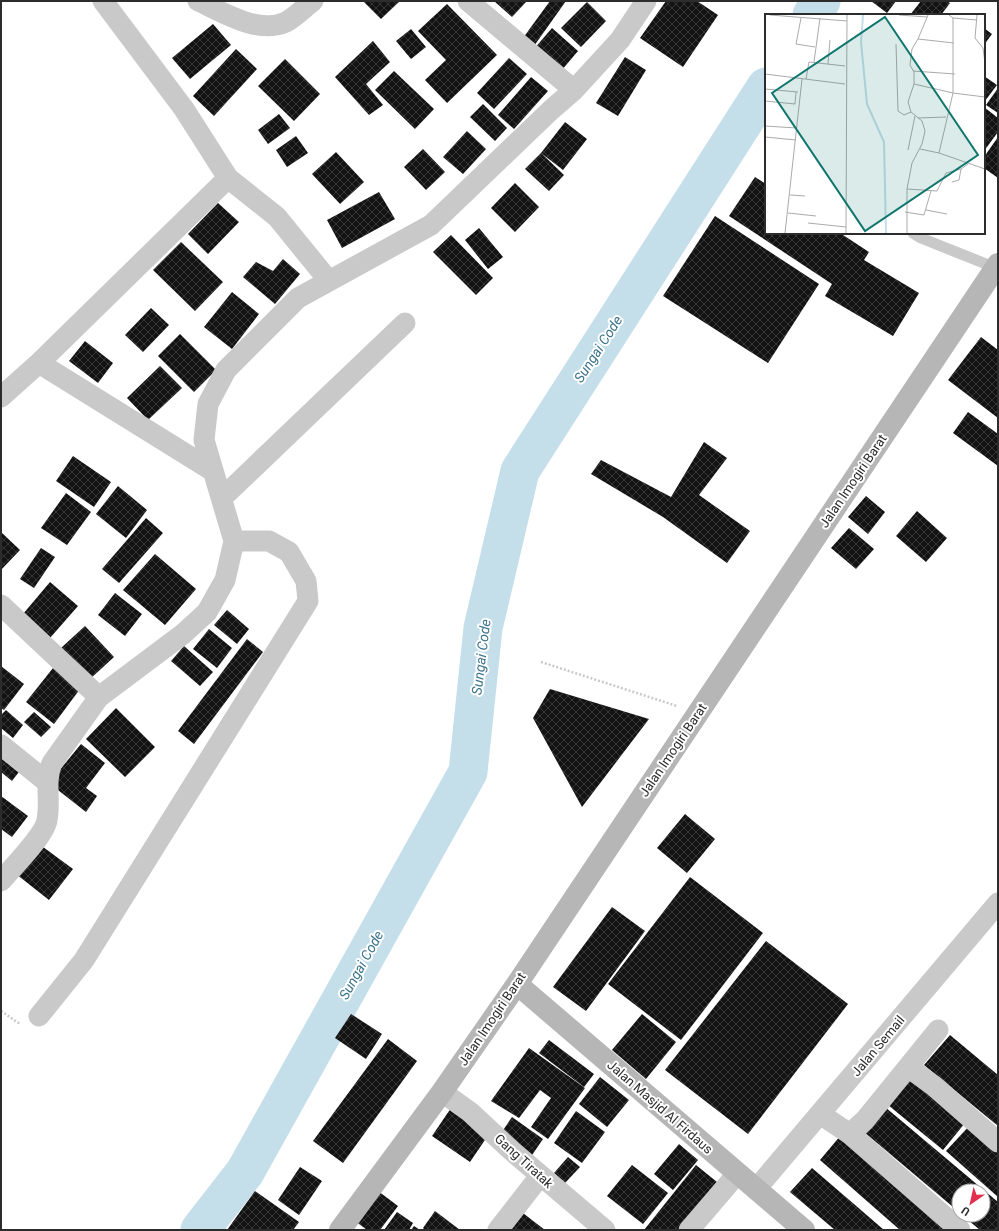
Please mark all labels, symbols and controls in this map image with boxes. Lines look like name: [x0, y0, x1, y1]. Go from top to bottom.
inset map: [765, 14, 985, 234]
water label: Sungai Code: [571, 313, 625, 385]
street label: Jalan Imogiri Barat: [816, 432, 890, 530]
water label: Sungai Code: [468, 618, 494, 696]
street label: Jalan Imogiri Barat: [636, 701, 710, 799]
water label: Sungai Code: [336, 928, 386, 1002]
street label: Jalan Imogiri Barat: [455, 970, 529, 1068]
street label: Jalan Semail: [848, 1013, 908, 1079]
street label: Jalan Masjid Al Firdaus: [604, 1057, 716, 1157]
street label: Gang Tiratak: [492, 1131, 557, 1191]
north arrow: [951, 1183, 991, 1223]
text: U: [959, 1203, 972, 1218]

